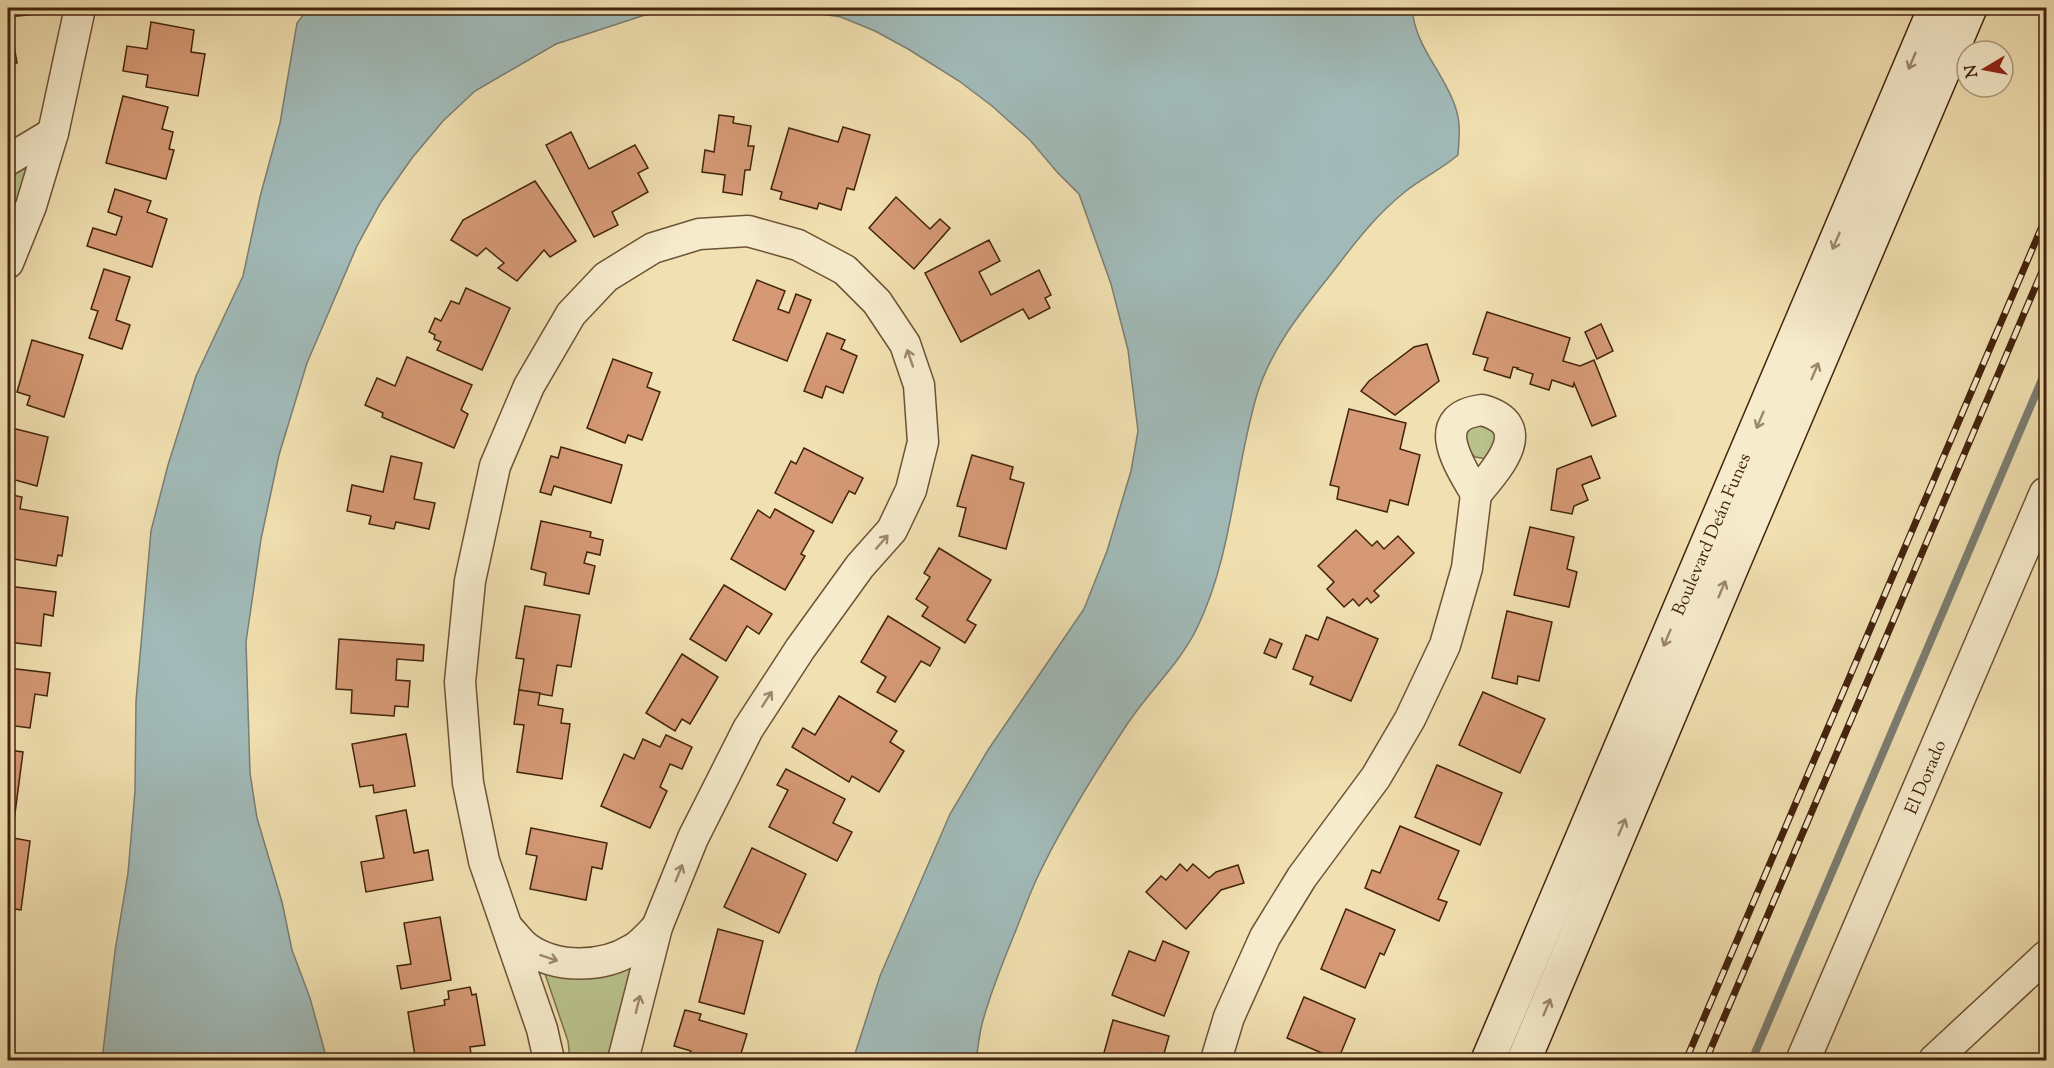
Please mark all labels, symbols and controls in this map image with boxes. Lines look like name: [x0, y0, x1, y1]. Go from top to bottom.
north arrow: [1955, 39, 2015, 99]
one-way arrow: [1906, 52, 1917, 70]
text: N: [1960, 63, 1985, 79]
one-way arrow: [1830, 231, 1841, 249]
one-way arrow: [903, 349, 914, 368]
one-way arrow: [1810, 362, 1821, 380]
one-way arrow: [1754, 411, 1765, 429]
street label: Boulevard Deán Funes: [1667, 450, 1759, 620]
one-way arrow: [875, 535, 889, 550]
one-way arrow: [1717, 580, 1728, 598]
one-way arrow: [1661, 629, 1672, 647]
one-way arrow: [761, 691, 774, 708]
street label: El Dorado: [1900, 736, 1954, 819]
one-way arrow: [1617, 818, 1628, 836]
one-way arrow: [674, 864, 685, 883]
one-way arrow: [540, 953, 558, 964]
one-way arrow: [632, 995, 644, 1014]
one-way arrow: [1542, 998, 1553, 1016]

